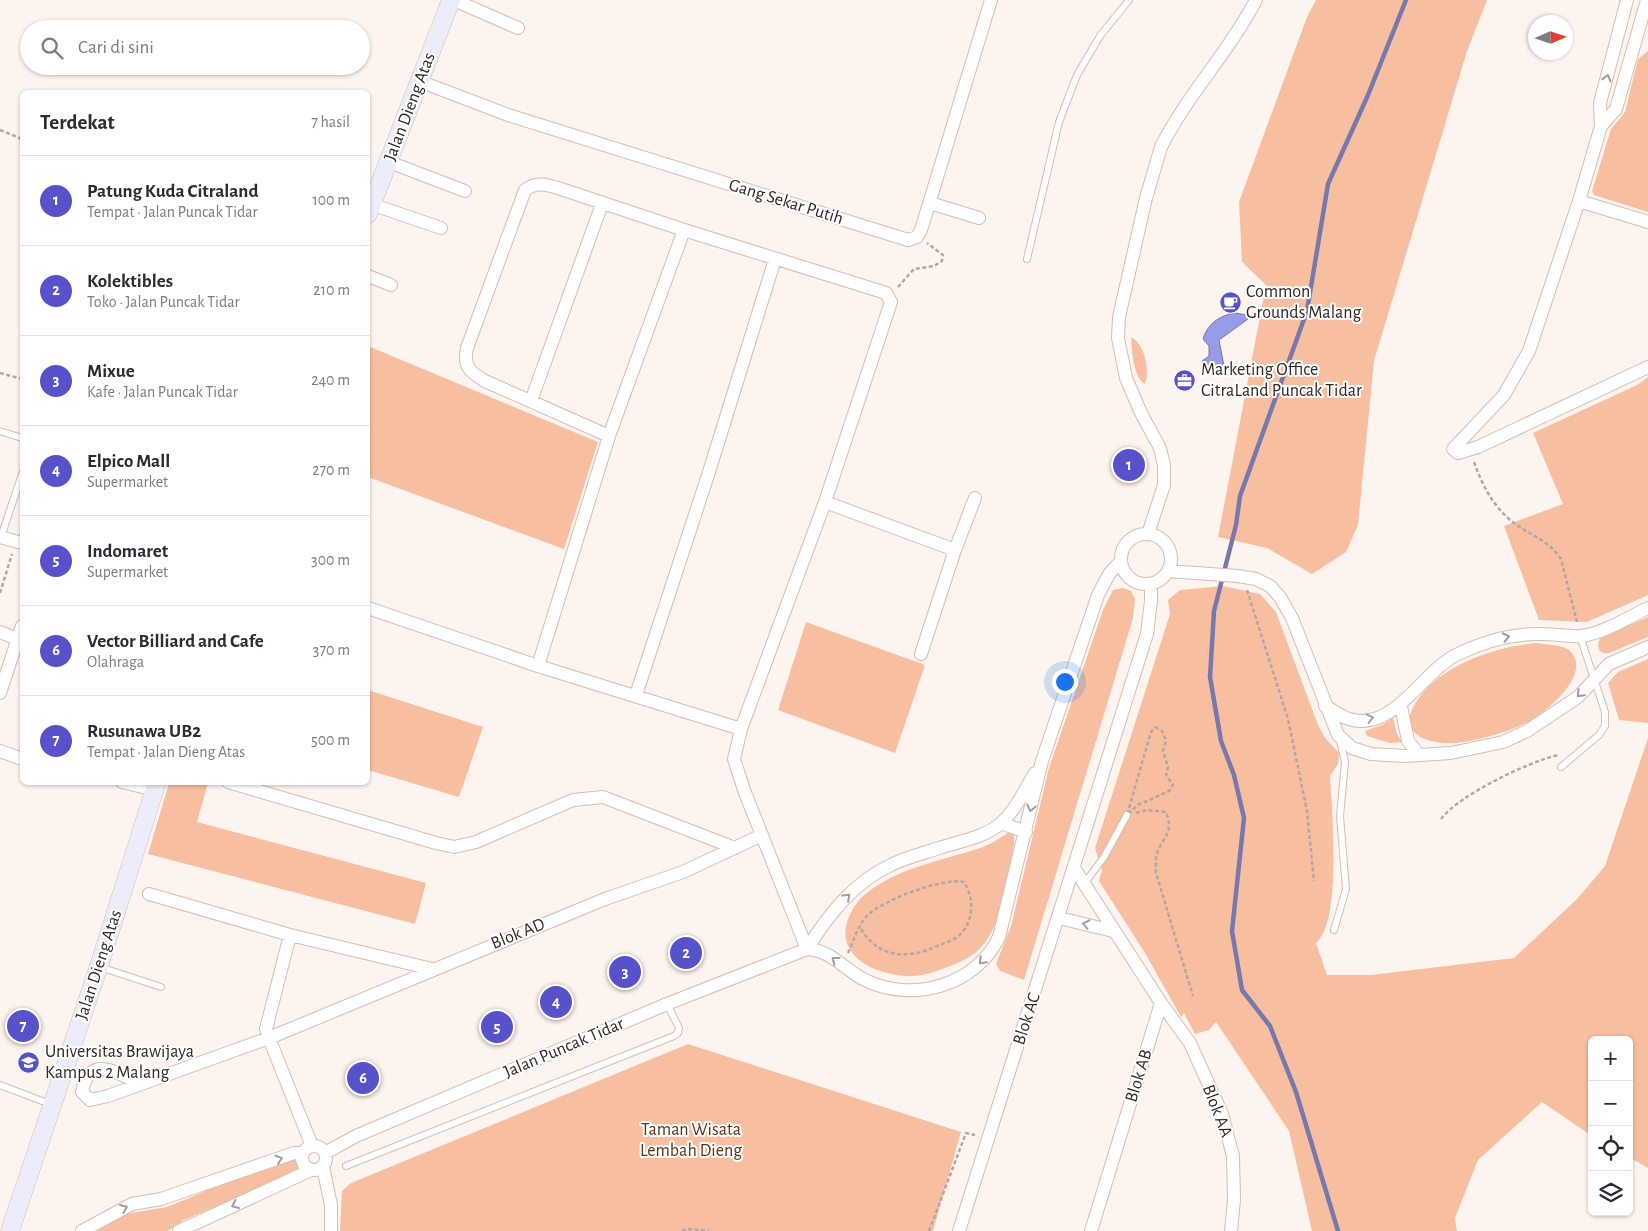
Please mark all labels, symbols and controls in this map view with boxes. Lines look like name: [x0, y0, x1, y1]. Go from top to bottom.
north arrow: [1528, 15, 1573, 60]
search box: [20, 20, 370, 75]
icon: search: [38, 34, 66, 62]
text: Cari di sini: [78, 38, 154, 57]
street label: Jalan Dieng Atas: [381, 50, 439, 164]
one-way arrow: [1601, 75, 1611, 83]
text: Terdekat: [40, 112, 115, 133]
text: 7 hasil: [311, 114, 350, 130]
street label: Gang Sekar Putih: [727, 176, 845, 228]
text: Patung Kuda Citraland: [87, 182, 258, 201]
text: 1: [53, 192, 59, 208]
text: 100 m: [312, 192, 350, 208]
text: Tempat · Jalan Puncak Tidar: [87, 204, 258, 220]
text: Kolektibles: [87, 272, 173, 291]
text: 2: [52, 282, 60, 298]
text: 210 m: [313, 282, 350, 298]
place label: Common Grounds Malang: [1246, 283, 1362, 322]
cafe icon: Common Grounds Malang: [1218, 290, 1242, 314]
text: Toko · Jalan Puncak Tidar: [87, 294, 240, 310]
place label: Marketing Office CitraLand Puncak Tidar: [1201, 361, 1362, 400]
text: Mixue: [87, 362, 135, 381]
office icon: Marketing Office CitraLand Puncak Tidar: [1173, 368, 1197, 392]
text: 3: [53, 372, 59, 388]
text: 240 m: [311, 372, 350, 388]
text: Kafe · Jalan Puncak Tidar: [87, 384, 238, 400]
pin: 1: [1113, 446, 1145, 484]
text: Elpico Mall: [87, 452, 170, 471]
text: 4: [52, 462, 60, 478]
text: 270 m: [312, 462, 350, 478]
text: Supermarket: [87, 474, 168, 490]
text: Indomaret: [87, 542, 168, 561]
text: 5: [53, 552, 59, 568]
text: 300 m: [311, 552, 350, 568]
text: Supermarket: [87, 564, 168, 580]
text: Vector Billiard and Cafe: [87, 632, 264, 651]
one-way arrow: [1502, 632, 1511, 643]
text: 6: [52, 642, 60, 658]
text: 370 m: [313, 642, 350, 658]
text: Olahraga: [87, 654, 144, 670]
your location: [1052, 669, 1078, 695]
one-way arrow: [1577, 688, 1586, 697]
one-way arrow: [1366, 714, 1375, 724]
text: Rusunawa UB2: [87, 722, 201, 741]
text: 7: [53, 732, 59, 748]
text: 500 m: [311, 732, 350, 748]
text: Tempat · Jalan Dieng Atas: [87, 744, 245, 760]
one-way arrow: [1026, 804, 1037, 813]
one-way arrow: [841, 894, 850, 903]
street label: Jalan Dieng Atas: [73, 908, 125, 1022]
street label: Blok AD: [489, 915, 547, 953]
one-way arrow: [1082, 919, 1091, 930]
pin: 2: [670, 934, 702, 972]
pin: 3: [609, 953, 641, 991]
one-way arrow: [979, 955, 988, 964]
one-way arrow: [831, 957, 841, 966]
pin: 4: [540, 983, 572, 1021]
street label: Blok AC: [1010, 991, 1044, 1047]
pin: 7: [7, 1007, 39, 1045]
pin: 5: [481, 1008, 513, 1046]
street label: Jalan Puncak Tidar: [501, 1015, 627, 1081]
map controls: [1588, 1036, 1633, 1216]
button: +: [1588, 1036, 1633, 1081]
place label: Universitas Brawijaya Kampus 2 Malang: [45, 1043, 194, 1082]
street label: Blok AB: [1122, 1047, 1156, 1105]
school or university icon: Universitas Brawijaya Kampus 2 Malang: [17, 1050, 41, 1074]
pin: 6: [347, 1059, 379, 1097]
button: −: [1588, 1081, 1633, 1126]
street label: Blok AA: [1199, 1082, 1235, 1140]
park label: Taman Wisata Lembah Dieng: [640, 1121, 742, 1160]
button: locate: [1588, 1126, 1633, 1171]
one-way arrow: [274, 1155, 283, 1165]
button: layers: [1588, 1171, 1633, 1216]
one-way arrow: [231, 1199, 240, 1210]
one-way arrow: [119, 1203, 128, 1214]

